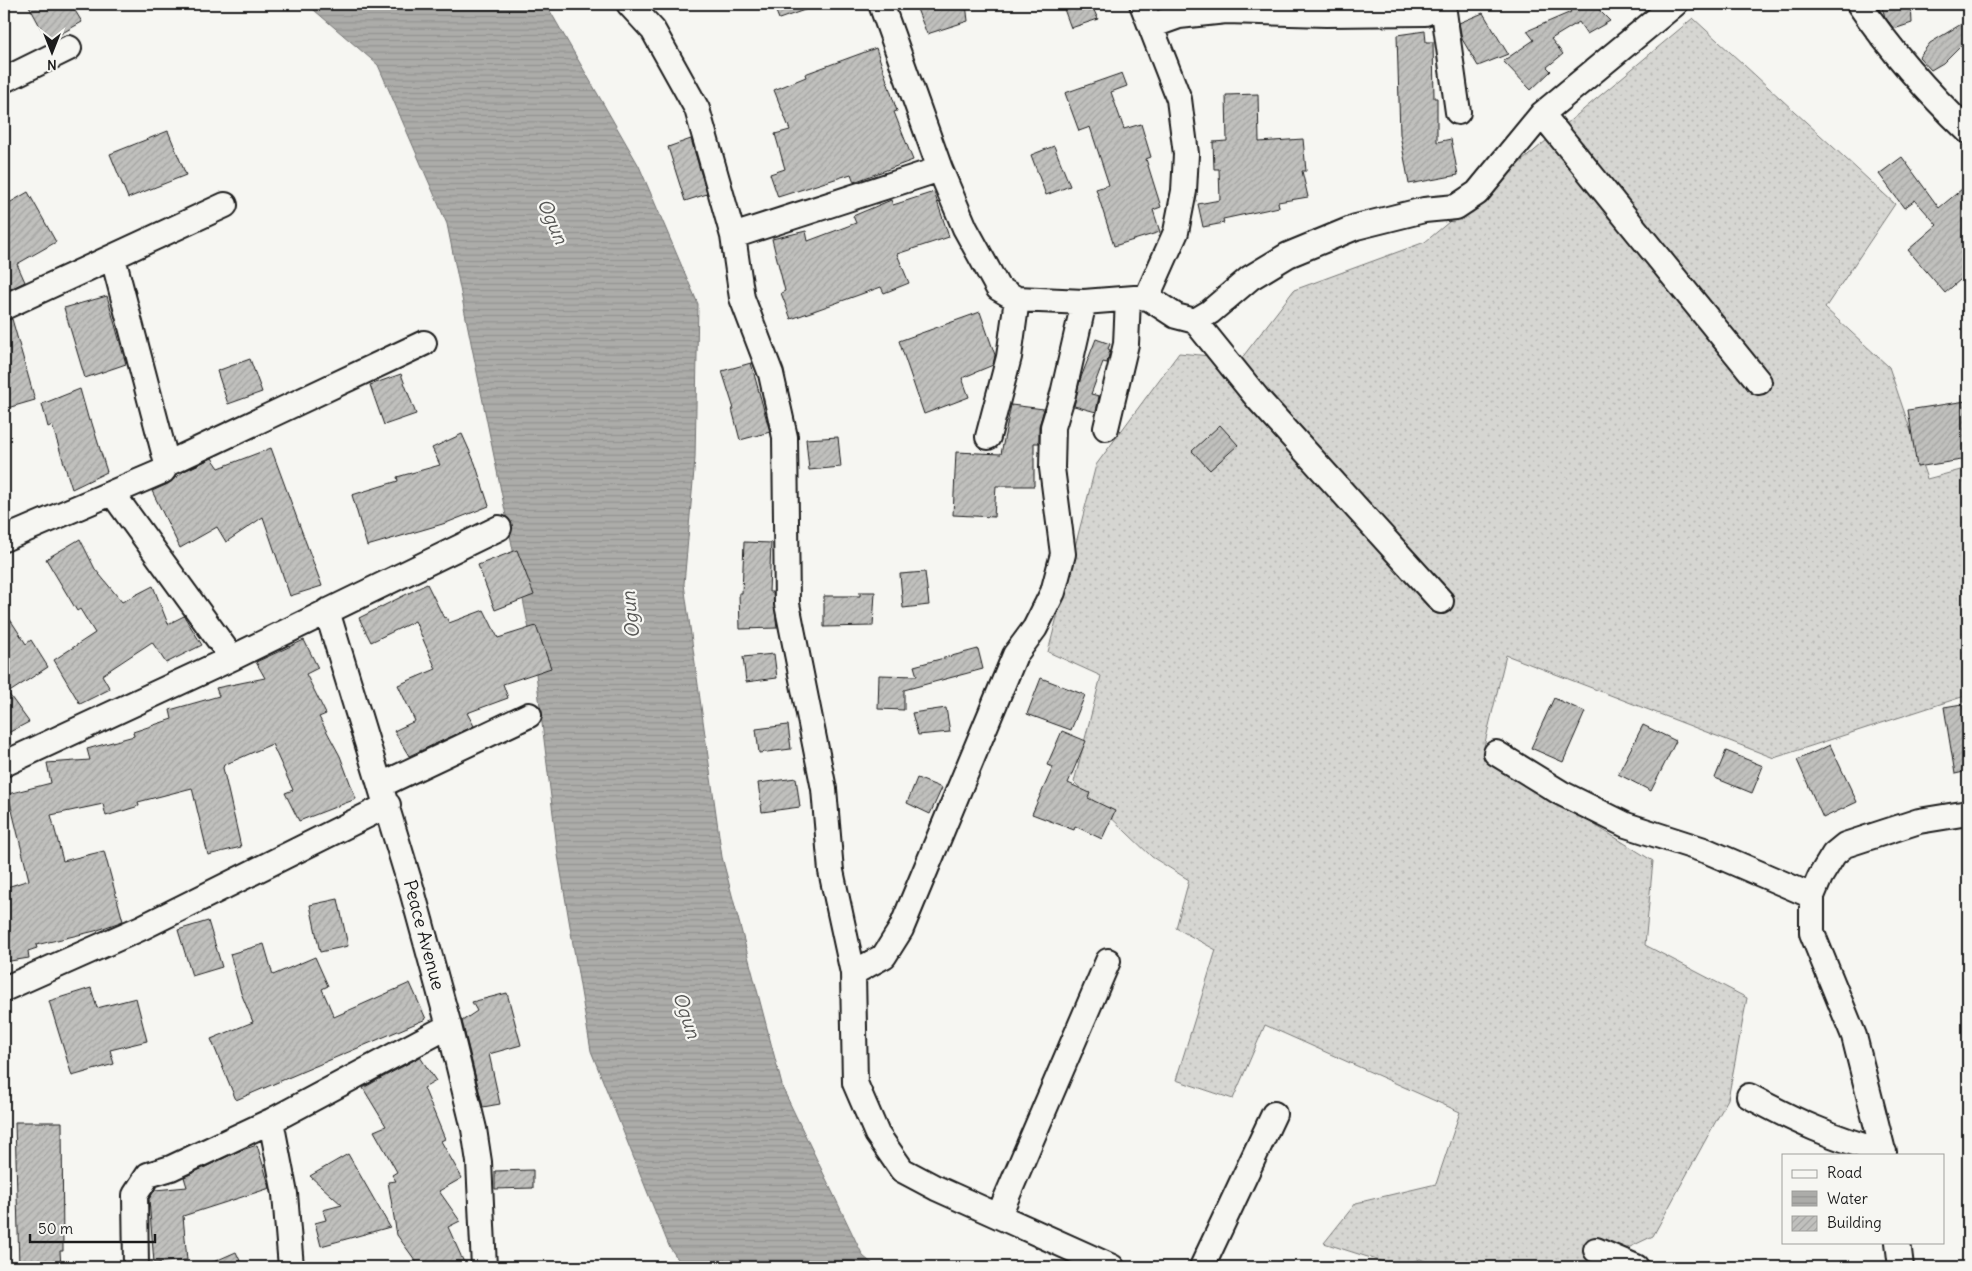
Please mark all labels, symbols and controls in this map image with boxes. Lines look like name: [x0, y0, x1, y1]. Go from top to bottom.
north arrow: [28, 28, 78, 78]
text: N: [47, 56, 57, 74]
water label: Ogun: [532, 194, 574, 248]
water label: Ogun: [615, 589, 644, 640]
street label: Peace Avenue: [399, 877, 450, 993]
water label: Ogun: [668, 989, 706, 1042]
legend: [1782, 1154, 1944, 1244]
text: Road: [1827, 1163, 1862, 1182]
text: Water: [1827, 1189, 1868, 1208]
scale bar: [30, 1211, 155, 1243]
text: Building: [1827, 1213, 1882, 1232]
text: 50 m: [38, 1219, 73, 1238]

